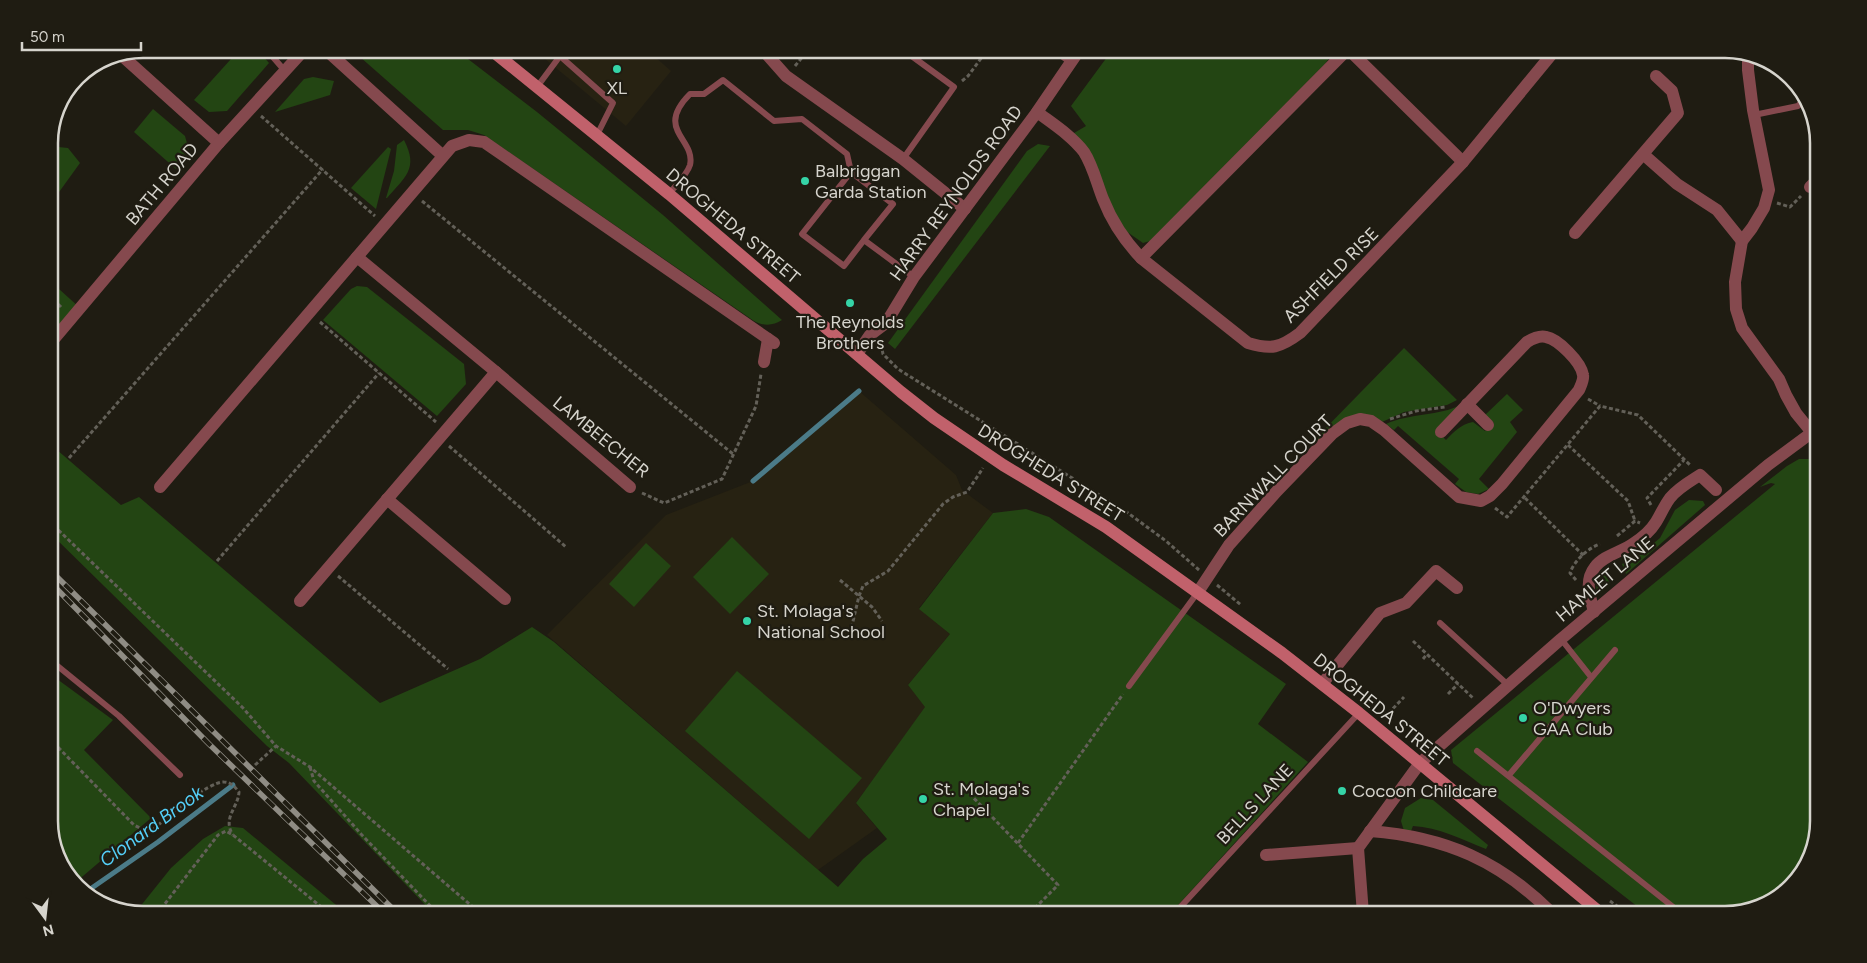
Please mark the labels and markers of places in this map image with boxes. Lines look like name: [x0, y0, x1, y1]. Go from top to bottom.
marker: XL: [611, 63, 623, 75]
place label: XL: [607, 77, 628, 99]
place label: Balbriggan Garda Station: [815, 160, 927, 203]
marker: Balbriggan Garda Station: [799, 175, 811, 187]
marker: The Reynolds Brothers: [844, 297, 856, 309]
place label: The Reynolds Brothers: [796, 311, 904, 354]
place label: St. Molaga's National School: [757, 600, 885, 643]
marker: St. Molaga's National School: [741, 615, 753, 627]
place label: O'Dwyers GAA Club: [1533, 697, 1613, 740]
marker: O'Dwyers GAA Club: [1517, 712, 1529, 724]
place label: St. Molaga's Chapel: [933, 778, 1030, 821]
place label: Cocoon Childcare: [1352, 780, 1497, 802]
marker: Cocoon Childcare: [1336, 785, 1348, 797]
marker: St. Molaga's Chapel: [917, 793, 929, 805]

